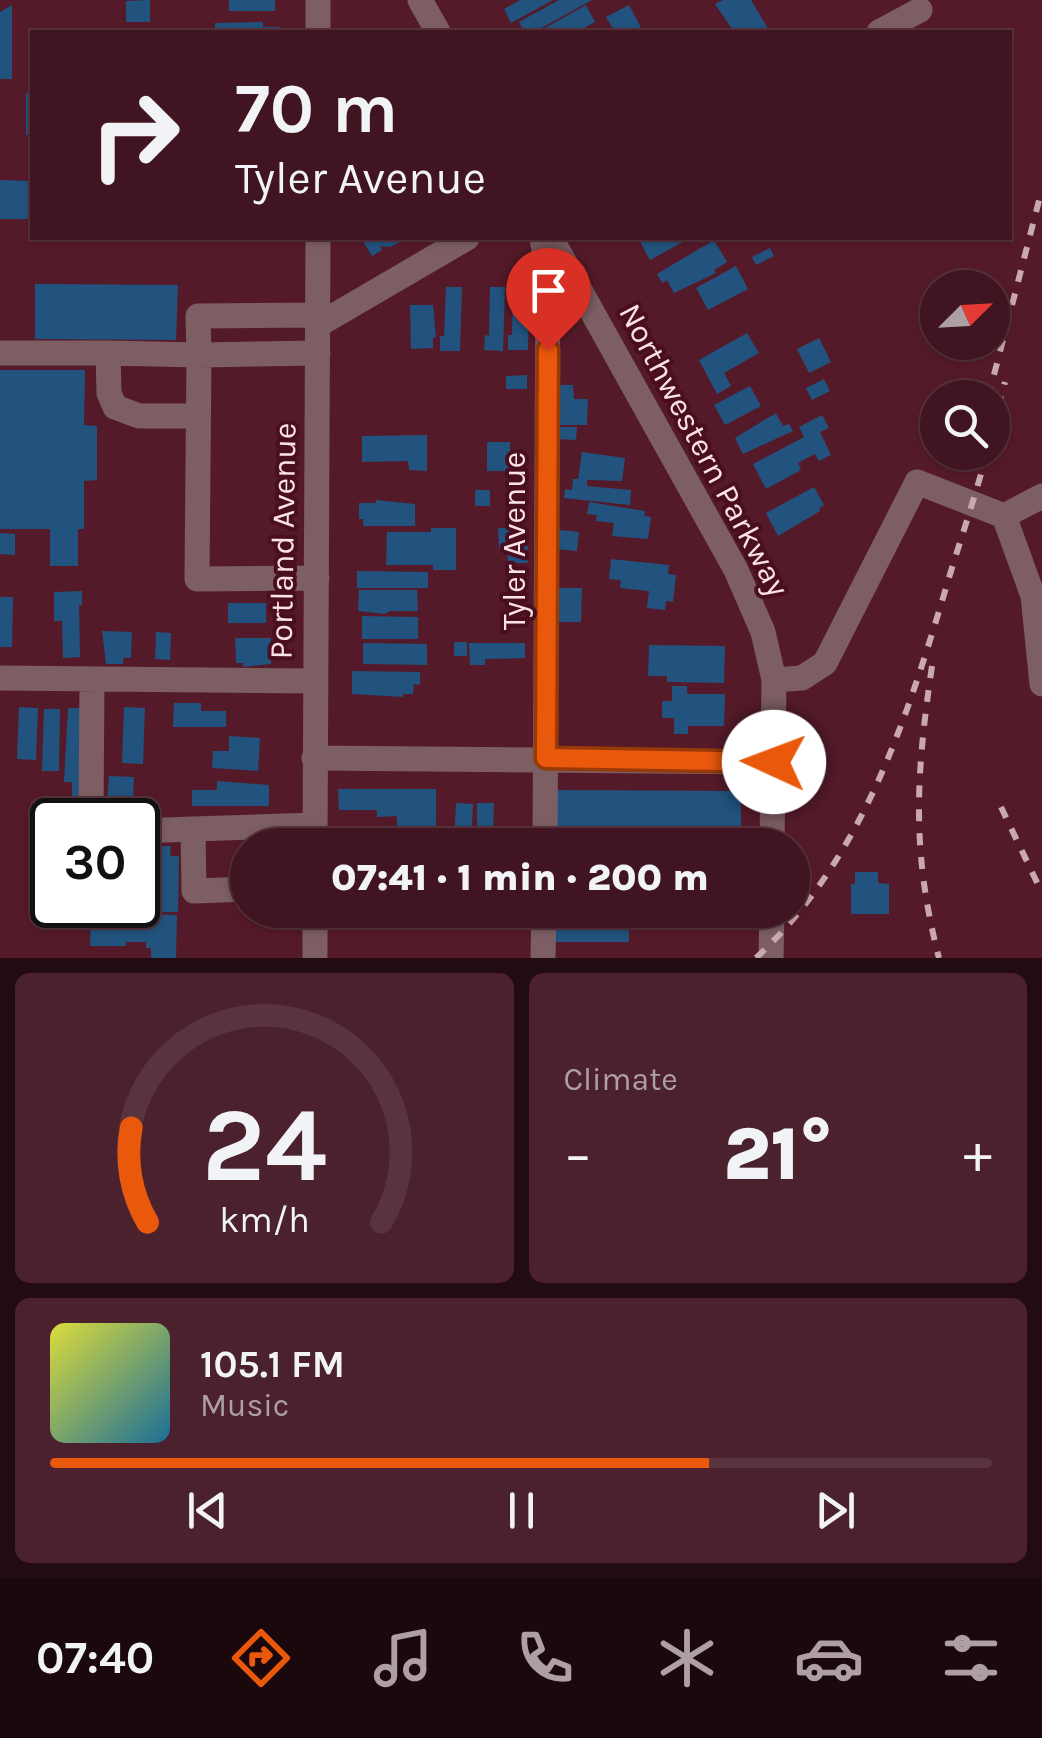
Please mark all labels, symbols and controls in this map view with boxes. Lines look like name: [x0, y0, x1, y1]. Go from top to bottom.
text: 70 m: [235, 68, 398, 150]
icon: right: [70, 70, 200, 200]
text: Tyler Avenue: [235, 152, 486, 204]
pin: [506, 248, 591, 351]
icon: arrive: [521, 263, 576, 318]
north arrow: [920, 270, 1010, 360]
map controls: [920, 270, 1010, 470]
street label: Northwestern Parkway: [611, 297, 797, 603]
button: search: [920, 380, 1010, 470]
street label: Portland Avenue: [262, 422, 304, 660]
street label: Tyler Avenue: [496, 452, 533, 630]
position arrow: [722, 710, 826, 814]
speed limit sign: 30: [30, 798, 160, 928]
text: 07:41 · 1 min · 200 m: [331, 855, 709, 900]
text: Climate: [564, 1061, 678, 1098]
text: 24: [202, 1085, 327, 1206]
text: 21°: [723, 1110, 832, 1198]
text: −: [564, 1122, 592, 1186]
text: +: [963, 1122, 992, 1186]
text: km/h: [219, 1199, 310, 1241]
text: 105.1 FM: [200, 1342, 345, 1387]
text: Music: [200, 1387, 289, 1424]
icon: previous: [180, 1483, 235, 1538]
icon: pause: [494, 1483, 549, 1538]
icon: next: [808, 1483, 863, 1538]
icon: directions: [226, 1623, 296, 1693]
icon: music: [368, 1623, 438, 1693]
icon: phone: [510, 1623, 580, 1693]
icon: climate: [652, 1623, 722, 1693]
icon: car: [794, 1623, 864, 1693]
icon: filters: [936, 1623, 1006, 1693]
text: 07:40: [36, 1632, 154, 1684]

